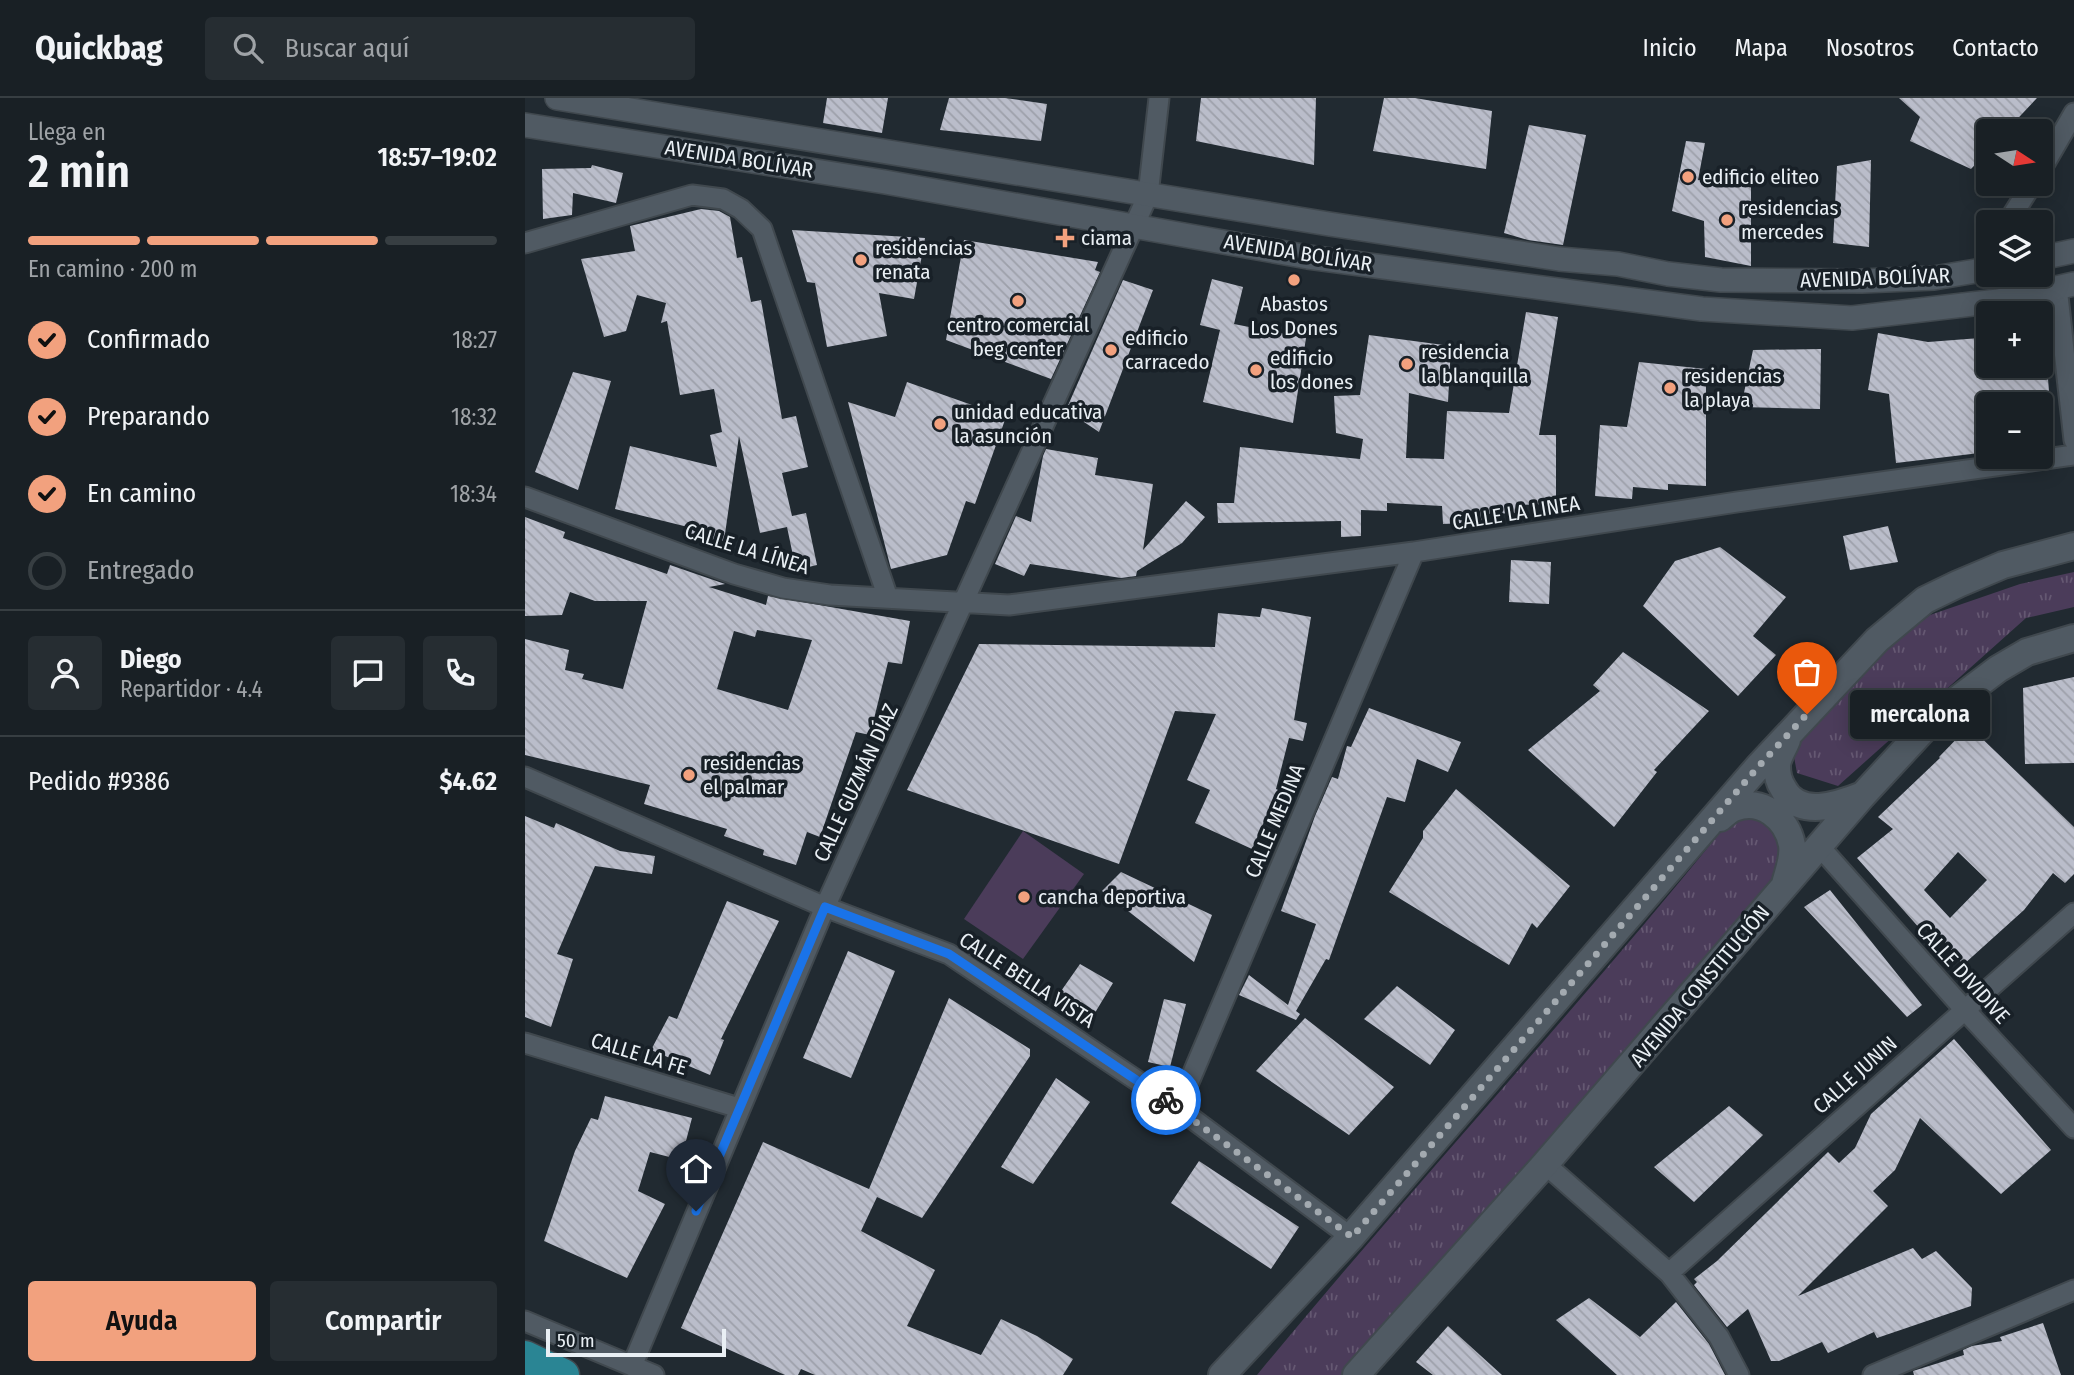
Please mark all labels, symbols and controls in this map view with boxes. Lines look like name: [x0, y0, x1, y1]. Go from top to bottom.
search box: [205, 17, 695, 80]
text: Quickbag: [35, 28, 163, 68]
icon: search: [229, 29, 267, 67]
text: Buscar aquí: [285, 33, 409, 64]
text: Inicio: [1643, 34, 1697, 62]
text: Mapa: [1735, 34, 1788, 62]
text: Nosotros: [1826, 34, 1914, 62]
text: Contacto: [1952, 34, 2039, 62]
text: Llega en: [28, 118, 106, 146]
north arrow: [1976, 119, 2053, 196]
map controls: [1976, 119, 2053, 469]
street label: AVENIDA BOLÍVAR: [663, 134, 816, 184]
text: 18:57–19:02: [377, 142, 497, 173]
text: 2 min: [28, 144, 130, 199]
place label: edificio eliteo: [1702, 164, 1819, 190]
marker: edificio eliteo: [1680, 169, 1696, 185]
place label: residencias mercedes: [1741, 195, 1838, 245]
button: layers: [1976, 210, 2053, 287]
marker: residencias mercedes: [1719, 212, 1735, 228]
place label: ciama: [1081, 225, 1132, 251]
marker: ciama: [1055, 228, 1075, 248]
street label: AVENIDA BOLÍVAR: [1222, 228, 1375, 278]
place label: residencias renata: [875, 235, 972, 285]
marker: residencias renata: [853, 252, 869, 268]
text: En camino · 200 m: [28, 255, 198, 283]
street label: AVENIDA BOLÍVAR: [1800, 262, 1951, 294]
marker: Abastos Los Dones: [1286, 272, 1302, 288]
place label: Abastos Los Dones: [1250, 291, 1338, 341]
marker: centro comercial beg center: [1010, 293, 1026, 309]
button: +: [1976, 301, 2053, 378]
place label: centro comercial beg center: [947, 312, 1090, 362]
icon: check: [28, 321, 66, 359]
text: Confirmado: [87, 324, 210, 355]
place label: edificio carracedo: [1125, 325, 1210, 375]
text: 18:27: [452, 326, 497, 354]
place label: residencia la blanquilla: [1421, 339, 1528, 389]
marker: edificio carracedo: [1103, 342, 1119, 358]
place label: edificio los dones: [1270, 345, 1353, 395]
marker: residencia la blanquilla: [1399, 356, 1415, 372]
marker: edificio los dones: [1248, 362, 1264, 378]
place label: residencias la playa: [1684, 363, 1781, 413]
marker: residencias la playa: [1662, 380, 1678, 396]
button: −: [1976, 392, 2053, 469]
icon: check: [28, 398, 66, 436]
place label: unidad educativa la asunción: [954, 399, 1102, 449]
text: Preparando: [87, 401, 210, 432]
text: 18:32: [451, 403, 497, 431]
marker: unidad educativa la asunción: [932, 416, 948, 432]
icon: check: [28, 475, 66, 513]
text: En camino: [87, 478, 196, 509]
text: 18:34: [450, 480, 497, 508]
street label: CALLE LA LINEA: [1450, 490, 1582, 536]
street label: CALLE LA LÍNEA: [682, 518, 812, 580]
text: Entregado: [87, 555, 194, 586]
button: person: [28, 636, 102, 710]
button: chat: [331, 636, 405, 710]
button: phone: [423, 636, 497, 710]
pin: [1777, 642, 1837, 714]
text: Diego: [120, 644, 182, 675]
icon: bag: [1788, 653, 1826, 691]
text: Repartidor · 4.4: [120, 675, 263, 703]
callout: mercalona: [1849, 690, 1989, 738]
street label: CALLE GUZMÁN DÍAZ: [808, 700, 904, 866]
text: mercalona: [1870, 700, 1970, 728]
place label: residencias el palmar: [703, 750, 800, 800]
street label: CALLE MEDINA: [1239, 760, 1311, 882]
text: Pedido #9386: [28, 766, 170, 797]
text: $4.62: [440, 766, 497, 797]
marker: residencias el palmar: [681, 767, 697, 783]
place label: cancha deportiva: [1038, 884, 1186, 910]
marker: cancha deportiva: [1016, 889, 1032, 905]
street label: AVENIDA CONSTITUCIÓN: [1625, 900, 1775, 1072]
street label: CALLE DIVIDIVE: [1911, 917, 2015, 1029]
street label: CALLE BELLA VISTA: [954, 926, 1100, 1034]
street label: CALLE LA FE: [588, 1027, 690, 1081]
street label: CALLE JUNIN: [1808, 1030, 1902, 1120]
courier: [1131, 1065, 1201, 1135]
icon: bike: [1147, 1081, 1185, 1119]
pin: [666, 1139, 726, 1211]
icon: home: [677, 1150, 715, 1188]
button: Ayuda: [28, 1281, 256, 1361]
button: Compartir: [270, 1281, 497, 1361]
scale bar: [546, 1326, 726, 1358]
text: 50 m: [557, 1329, 595, 1352]

